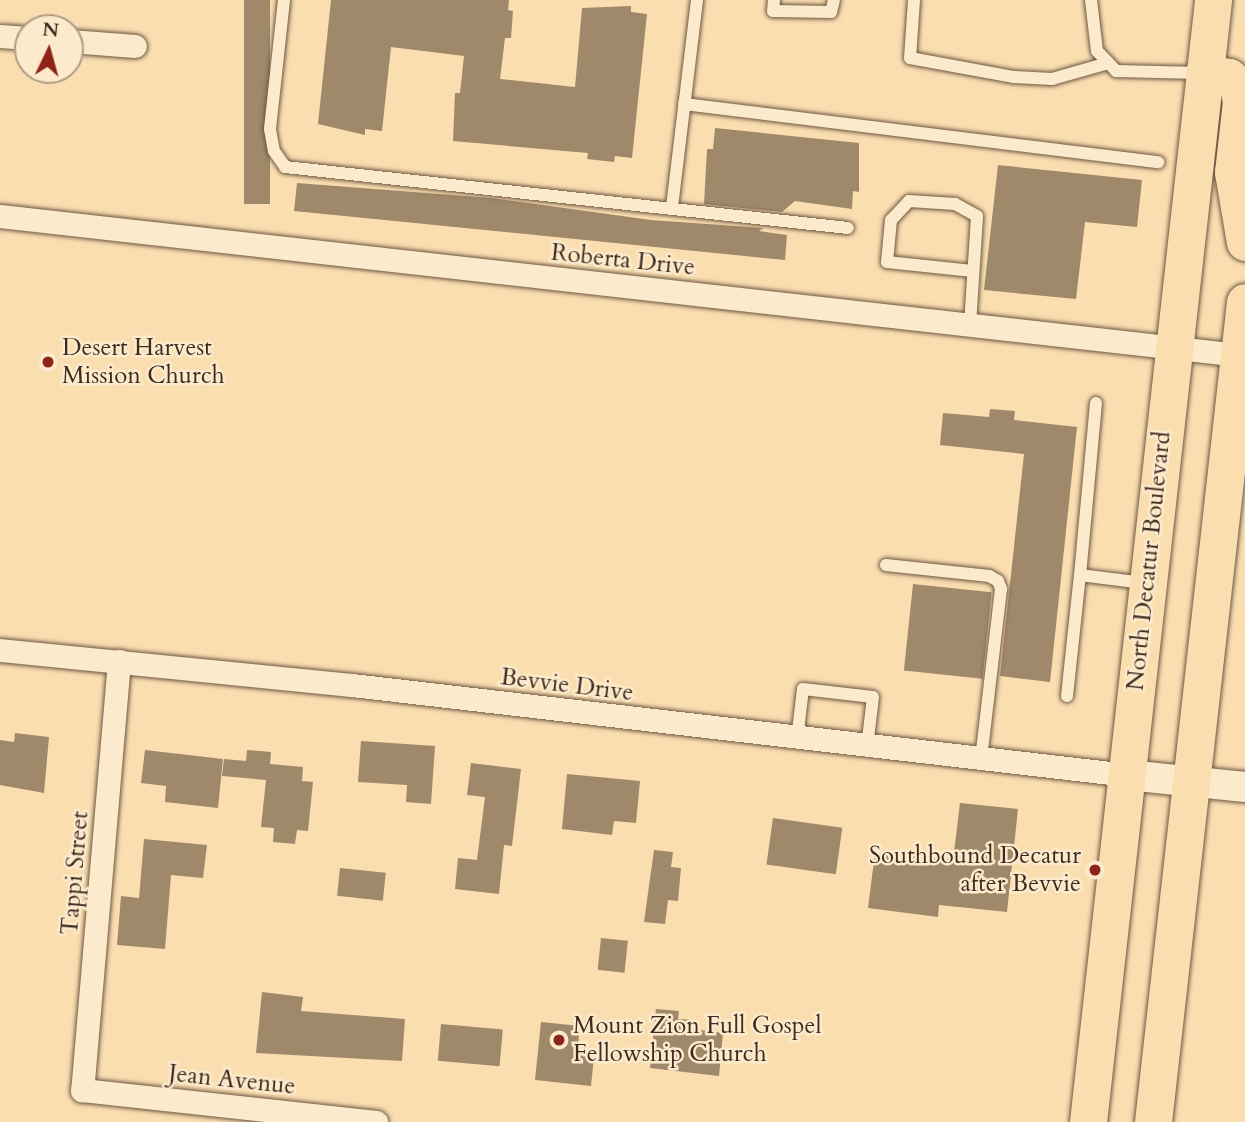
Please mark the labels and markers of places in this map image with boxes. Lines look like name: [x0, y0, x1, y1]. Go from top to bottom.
place label: Desert Harvest Mission Church: [62, 334, 225, 390]
marker: Desert Harvest Mission Church: [40, 354, 56, 370]
place label: Southbound Decatur after Bevvie: [869, 842, 1081, 898]
marker: Southbound Decatur after Bevvie: [1087, 862, 1103, 878]
place label: Mount Zion Full Gospel Fellowship Church: [573, 1012, 822, 1068]
marker: Mount Zion Full Gospel Fellowship Church: [551, 1032, 567, 1048]

